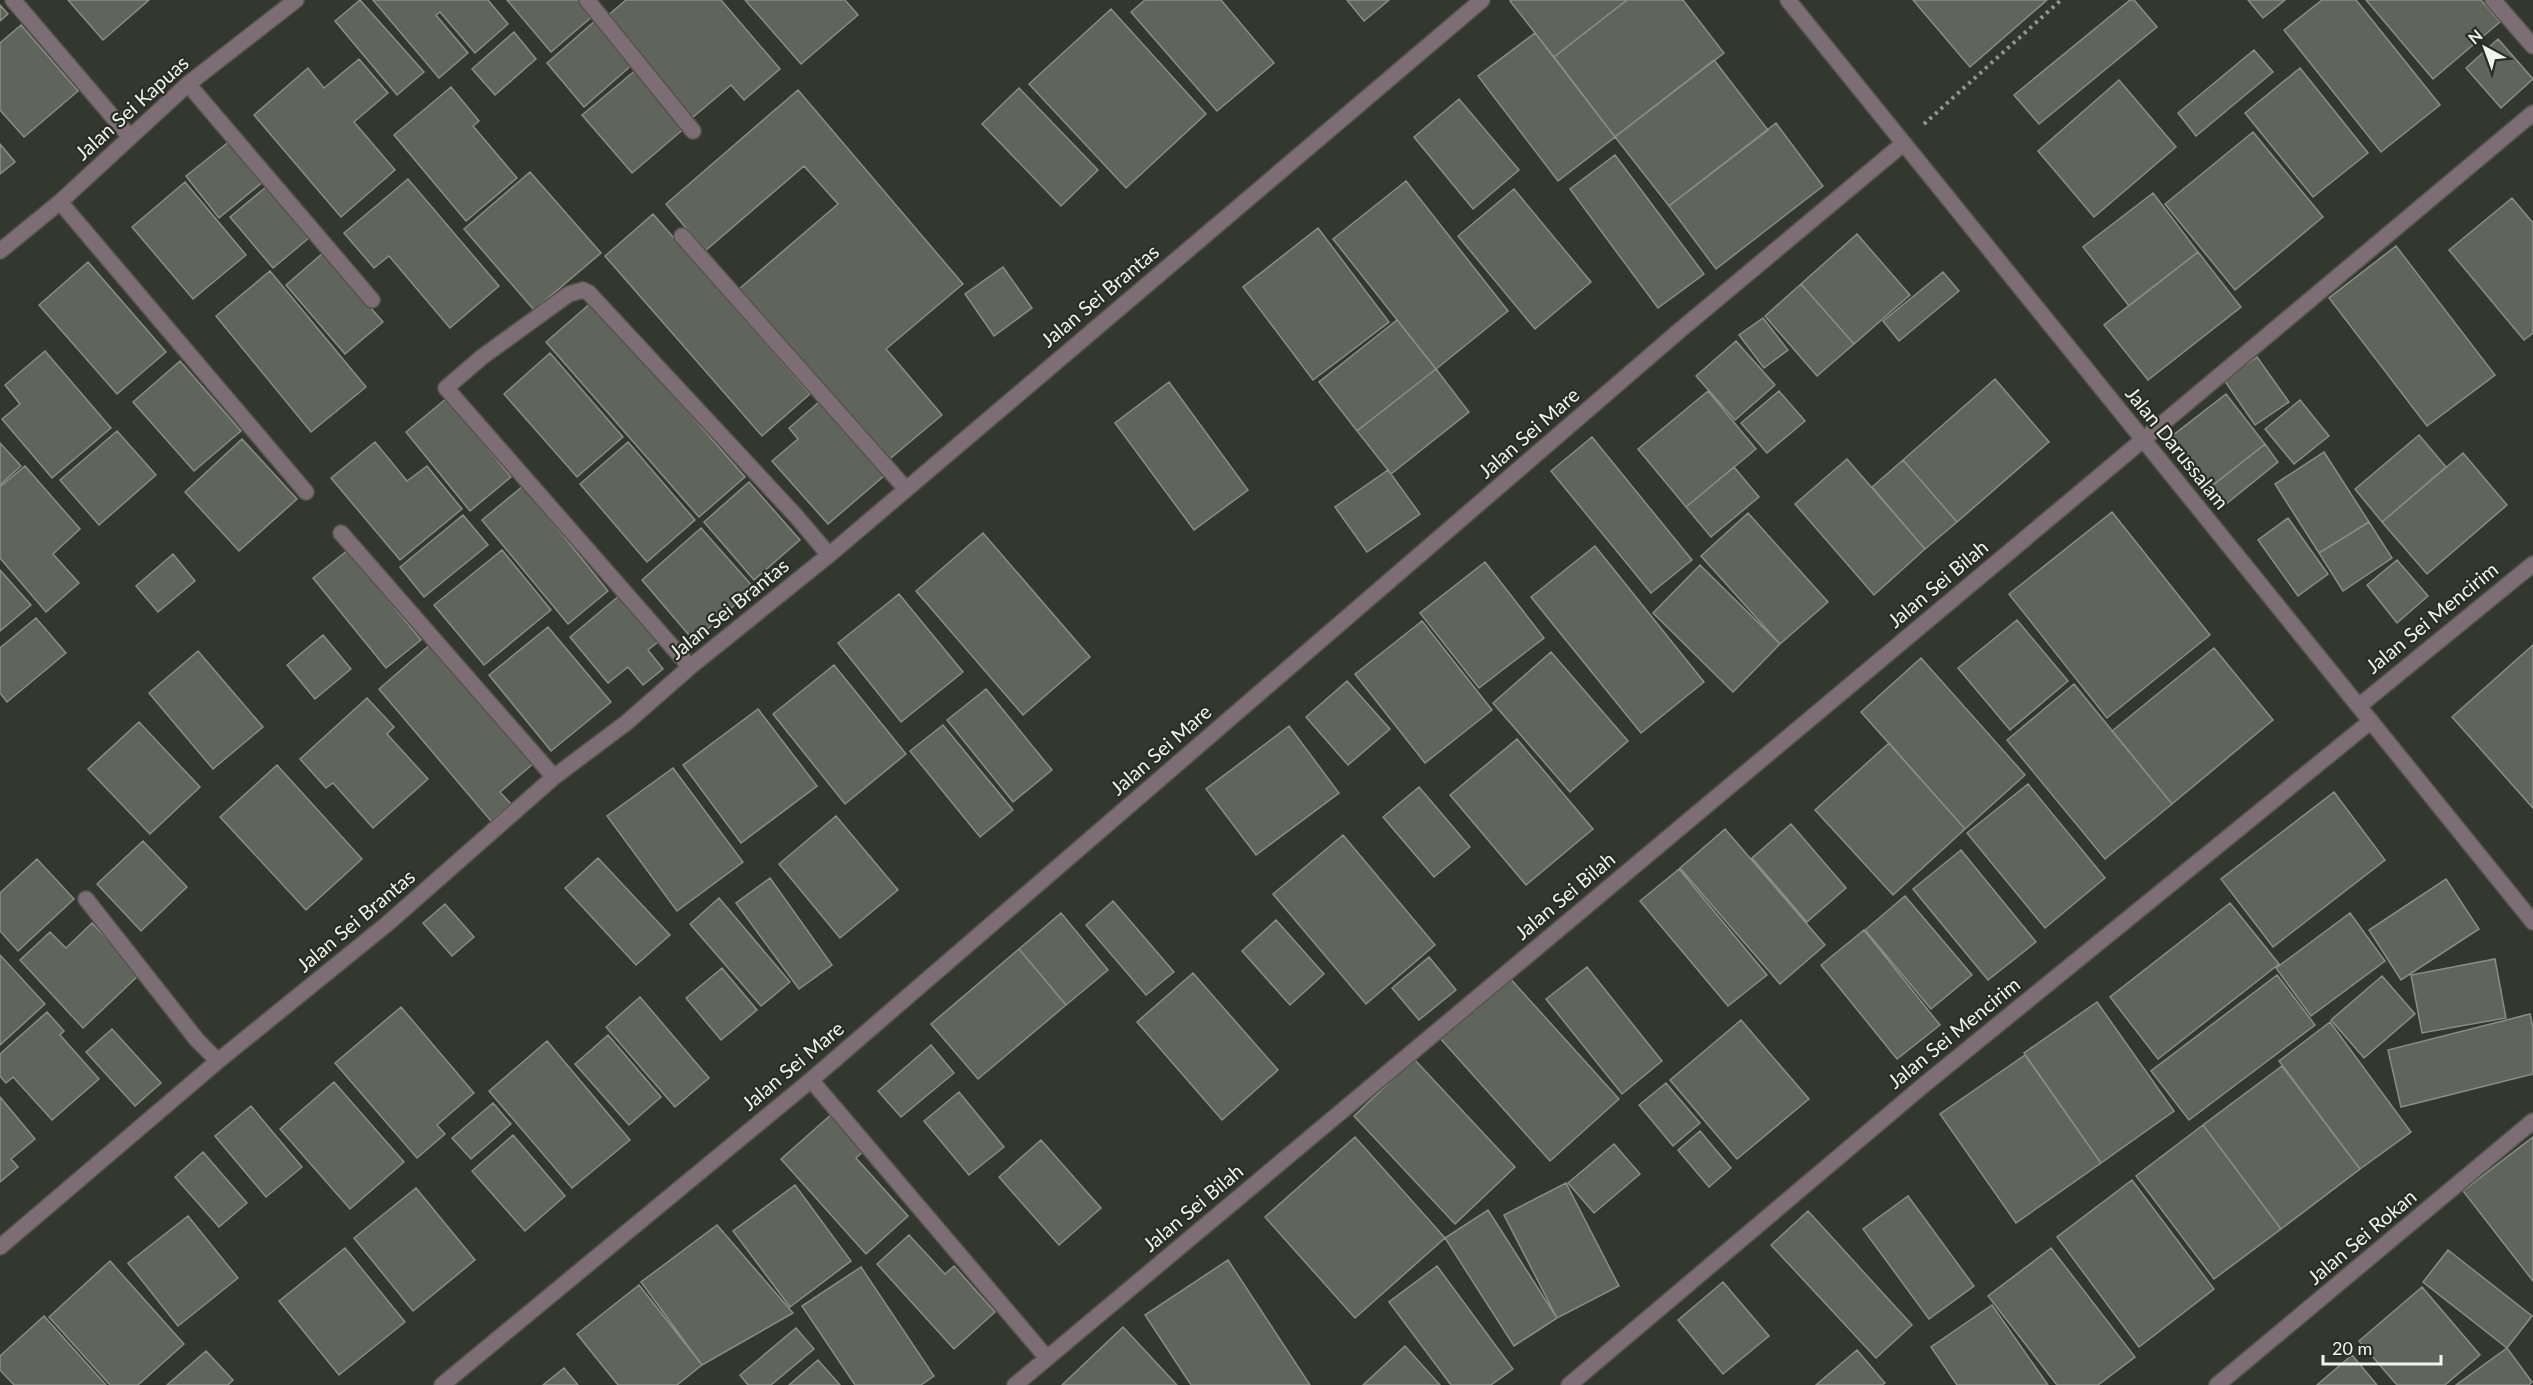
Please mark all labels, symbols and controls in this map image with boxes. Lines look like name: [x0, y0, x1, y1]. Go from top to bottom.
north arrow: [2455, 18, 2515, 78]
text: N: [2464, 25, 2486, 48]
street label: Jalan Sei Kapuas: [70, 50, 193, 164]
street label: Jalan Sei Brantas: [1035, 239, 1163, 352]
street label: Jalan Darussalam: [2121, 381, 2234, 513]
street label: Jalan Sei Mare: [1473, 382, 1584, 483]
street label: Jalan Sei Bilah: [1882, 534, 1992, 632]
street label: Jalan Sei Brantas: [664, 553, 793, 664]
street label: Jalan Sei Mencirim: [2360, 557, 2502, 678]
street label: Jalan Sei Mare: [1105, 699, 1216, 800]
street label: Jalan Sei Bilah: [1509, 846, 1619, 944]
street label: Jalan Sei Brantas: [291, 864, 419, 977]
street label: Jalan Sei Mencirim: [1882, 972, 2024, 1093]
street label: Jalan Sei Mare: [736, 1016, 848, 1115]
street label: Jalan Sei Bilah: [1137, 1158, 1247, 1256]
street label: Jalan Sei Rokan: [2302, 1184, 2421, 1289]
scale bar: [2323, 1328, 2442, 1366]
text: 20 m: [2332, 1337, 2372, 1359]

